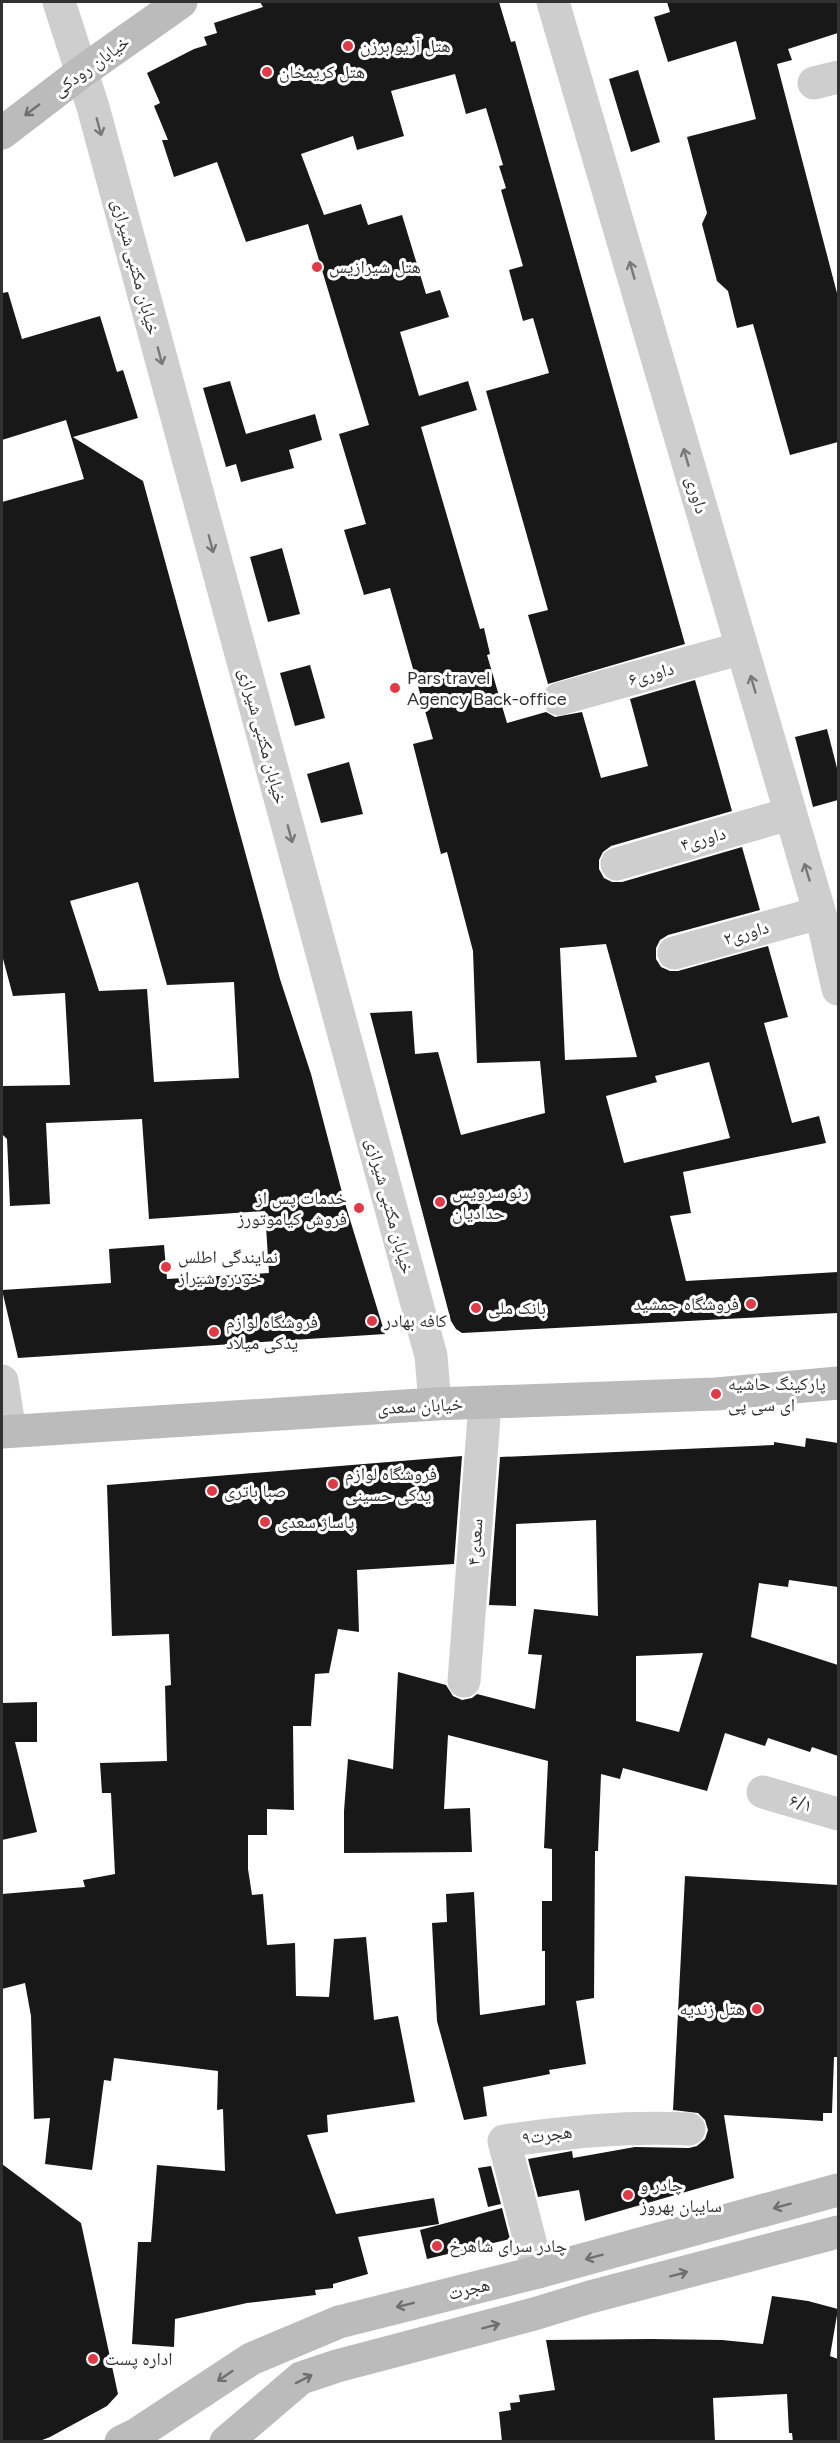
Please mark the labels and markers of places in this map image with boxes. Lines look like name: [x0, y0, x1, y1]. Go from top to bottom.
place label: هتل آریو برزن: [360, 35, 451, 57]
marker: هتل آریو برزن: [341, 39, 355, 53]
place label: هتل کریمخان: [279, 61, 365, 83]
marker: هتل کریمخان: [260, 65, 274, 79]
place label: هتل شیرازیس: [329, 256, 421, 278]
marker: هتل شیرازیس: [310, 260, 324, 274]
place label: Pars travel Agency Back-office: [407, 667, 567, 710]
marker: Pars travel Agency Back-office: [388, 681, 402, 695]
place label: رنو سرويس حداديان: [452, 1181, 529, 1224]
place label: خدمات پس از فروش کیاموتورز: [236, 1187, 347, 1230]
marker: رنو سرويس حداديان: [433, 1195, 447, 1209]
marker: خدمات پس از فروش کیاموتورز: [352, 1201, 366, 1215]
place label: نمایندگی اطلس خودرو شیراز: [177, 1246, 278, 1289]
marker: نمایندگی اطلس خودرو شیراز: [159, 1260, 173, 1274]
place label: فروشگاه جمشید: [633, 1293, 739, 1315]
place label: بانک ملی: [488, 1297, 546, 1319]
marker: فروشگاه جمشید: [744, 1297, 758, 1311]
marker: بانک ملی: [469, 1301, 483, 1315]
place label: کافه بهادر: [383, 1310, 447, 1332]
place label: فروشگاه لوازم یدکی میلاد: [226, 1311, 318, 1354]
marker: کافه بهادر: [365, 1314, 379, 1328]
marker: فروشگاه لوازم یدکی میلاد: [207, 1325, 221, 1339]
place label: پارکینگ حاشیه ای سی پی: [728, 1373, 826, 1416]
marker: پارکینگ حاشیه ای سی پی: [709, 1387, 723, 1401]
place label: فروشگاه لوازم یدکی حسینی: [345, 1463, 437, 1506]
marker: فروشگاه لوازم یدکی حسینی: [326, 1477, 340, 1491]
place label: صبا باتری: [224, 1480, 286, 1502]
marker: صبا باتری: [205, 1484, 219, 1498]
place label: پاساژ سعدی: [277, 1511, 354, 1533]
marker: پاساژ سعدی: [258, 1515, 272, 1529]
place label: هتل زندیه: [680, 1998, 745, 2020]
marker: هتل زندیه: [750, 2002, 764, 2016]
place label: چادر و سایبان بهروز: [639, 2174, 722, 2217]
marker: چادر و سایبان بهروز: [621, 2188, 635, 2202]
place label: چادر سرای شاهرخ: [449, 2235, 567, 2258]
marker: چادر سرای شاهرخ: [430, 2239, 444, 2253]
place label: اداره پست: [105, 2348, 173, 2370]
marker: اداره پست: [86, 2352, 100, 2366]

